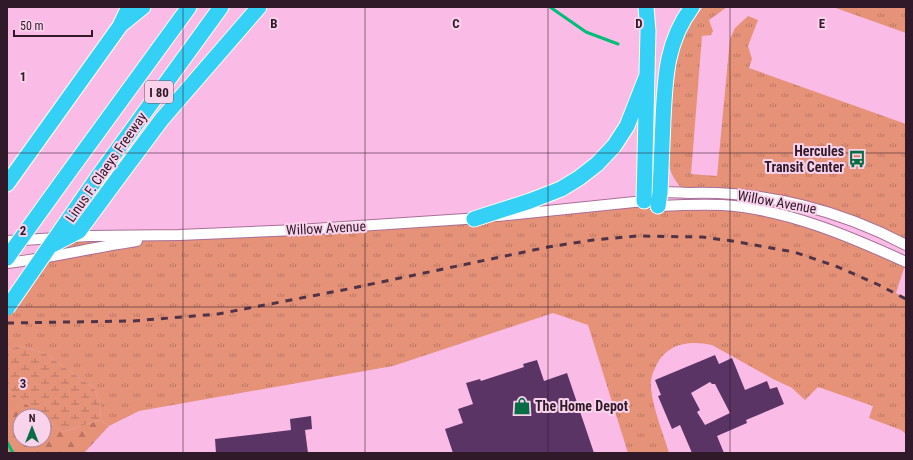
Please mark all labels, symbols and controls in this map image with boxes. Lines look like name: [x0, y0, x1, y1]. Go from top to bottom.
scale bar: [14, 12, 92, 38]
text: B: [270, 16, 278, 31]
text: C: [452, 16, 460, 31]
text: D: [635, 16, 643, 31]
text: E: [819, 16, 826, 31]
text: 50 m: [20, 19, 44, 33]
text: 1: [20, 69, 26, 84]
road number: I 80: [145, 81, 173, 103]
street label: Linus F. Claeys Freeway: [62, 109, 150, 225]
place label: Hercules Transit Center: [764, 143, 844, 175]
bus stop icon: Hercules Transit Center: [847, 149, 867, 169]
street label: Willow Avenue: [736, 187, 818, 217]
street label: Willow Avenue: [286, 218, 367, 238]
text: 2: [20, 223, 27, 238]
text: 3: [20, 376, 26, 391]
shop icon: The Home Depot: [512, 396, 532, 416]
place label: The Home Depot: [535, 398, 628, 414]
north arrow: [12, 408, 52, 448]
text: N: [29, 412, 36, 425]

